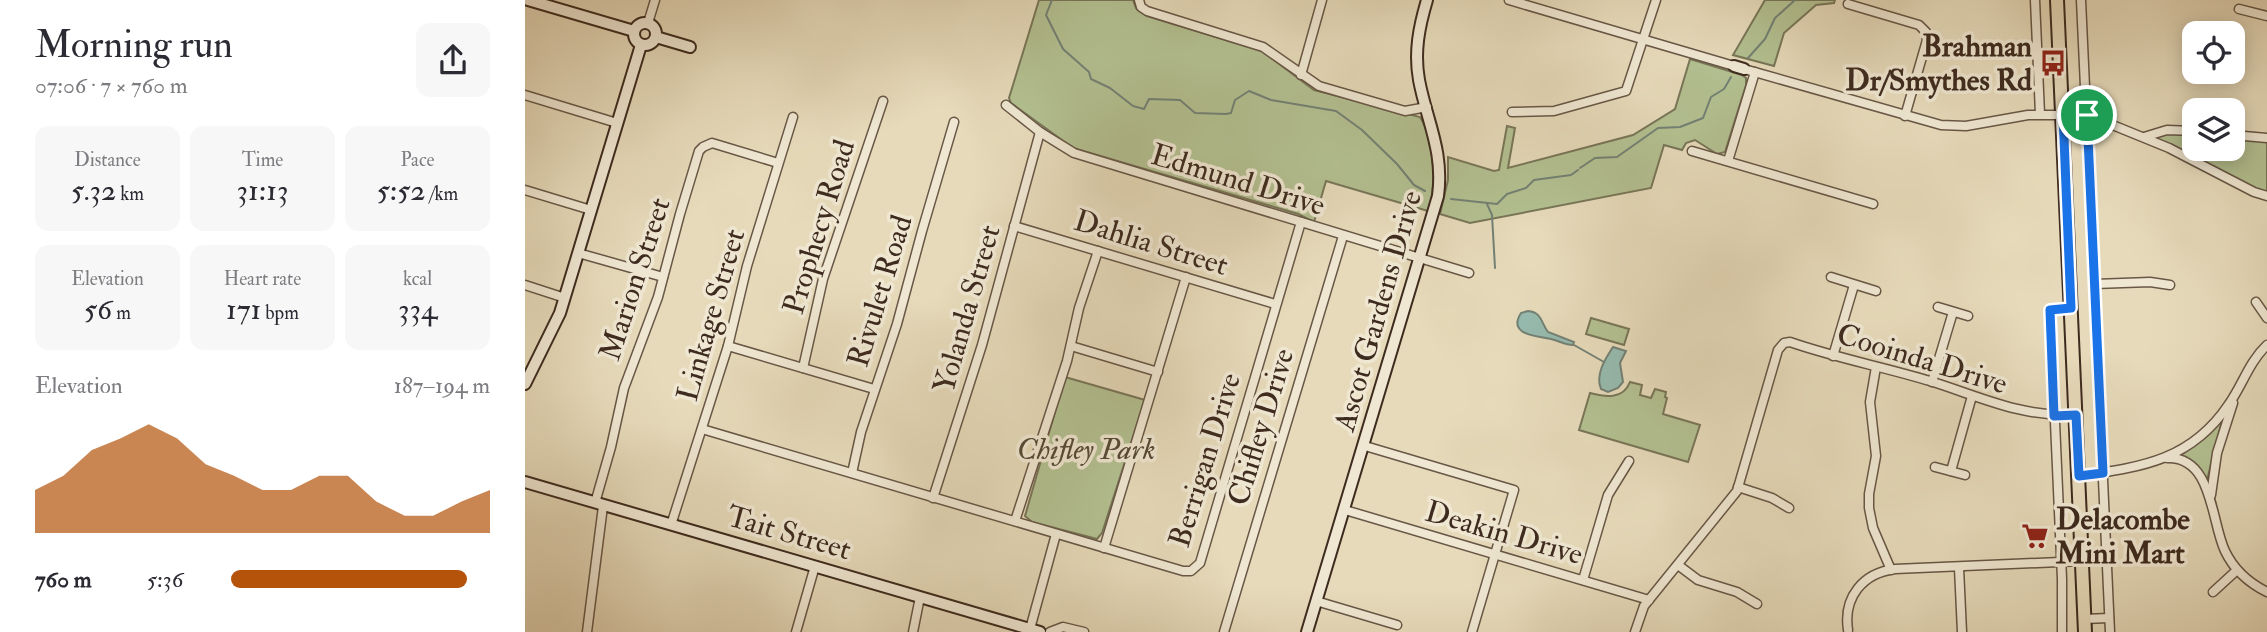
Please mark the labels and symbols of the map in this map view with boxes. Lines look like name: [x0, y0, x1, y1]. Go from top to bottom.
place label: Brahman Dr/Smythes Rd: [1845, 28, 2033, 99]
bus stop icon: Brahman Dr/Smythes Rd: [2038, 48, 2068, 78]
pin: [2057, 85, 2117, 145]
street label: Prophecy Road: [775, 135, 863, 319]
street label: Edmund Drive: [1146, 136, 1330, 224]
street label: Ascot Gardens Drive: [1326, 186, 1430, 436]
street label: Marion Street: [591, 193, 679, 365]
street label: Dahlia Street: [1069, 202, 1233, 284]
street label: Rivulet Road: [839, 210, 921, 371]
street label: Yolanda Street: [925, 220, 1009, 397]
street label: Linkage Street: [669, 224, 753, 405]
street label: Cooinda Drive: [1832, 316, 2012, 402]
street label: Chifley Drive: [1220, 344, 1302, 510]
street label: Berrigan Drive: [1161, 368, 1249, 552]
park label: Chifley Park: [1017, 431, 1155, 468]
street label: Deakin Drive: [1421, 493, 1587, 573]
street label: Tait Street: [723, 498, 856, 568]
place label: Delacombe Mini Mart: [2055, 501, 2190, 572]
supermarket icon: Delacombe Mini Mart: [2020, 521, 2050, 551]

